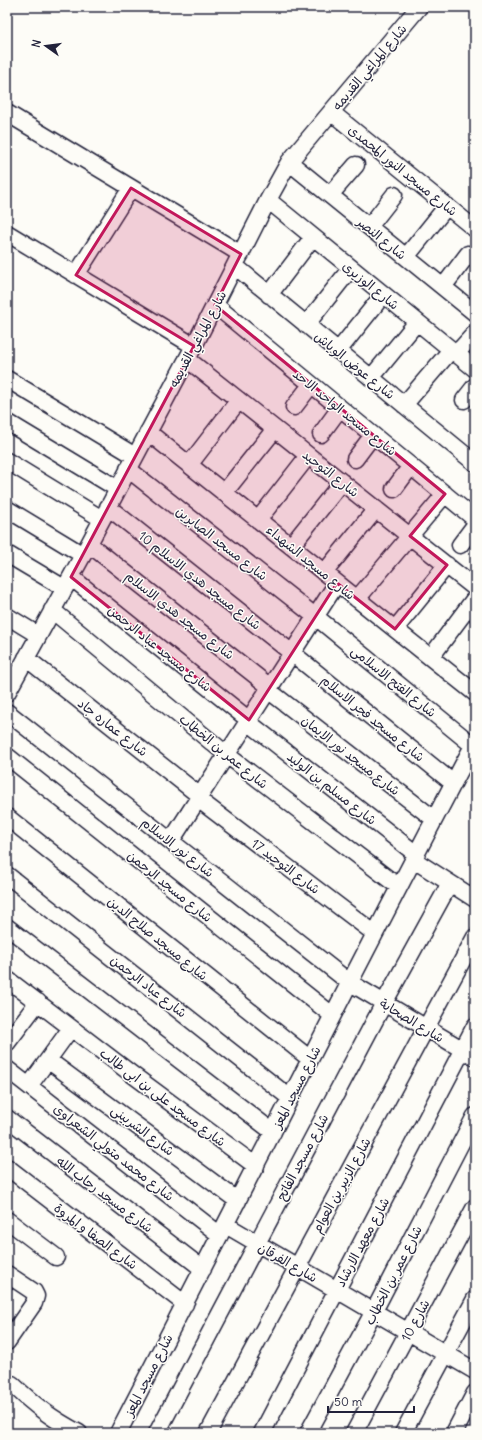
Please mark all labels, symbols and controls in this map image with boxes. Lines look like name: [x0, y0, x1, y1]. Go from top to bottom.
street label: شارع المراغي القديمه: [328, 21, 413, 116]
north arrow: [26, 26, 66, 66]
text: N: [29, 38, 44, 49]
street label: شارع مسجد النور المحمدى: [344, 121, 461, 220]
street label: شارع النصر: [352, 213, 410, 264]
street label: شارع الوزيرى: [338, 257, 402, 314]
street label: شارع المراغي القديمه: [165, 288, 233, 392]
street label: شارع عوض الوياش: [310, 328, 398, 404]
street label: شارع مسجد الواحد الاحد: [289, 365, 400, 460]
street label: شارع التوحيد: [298, 446, 362, 502]
street label: شارع مسجد الصابرين: [172, 502, 271, 585]
street label: شارع مسجد الشهداء: [262, 521, 359, 604]
street label: شارع مسجد هدي الاسلام 10: [136, 527, 264, 633]
street label: شارع مسجد هدي الاسلام: [122, 568, 238, 662]
street label: شارع مسجد عباد الرحمن: [104, 601, 215, 696]
street label: شارع الفتح الاسلامى: [347, 642, 440, 722]
street label: شارع مسجد فجر الاسلام: [316, 671, 428, 767]
street label: شارع عماره جاد: [74, 695, 151, 761]
street label: شارع عمر بن الخطاب: [175, 710, 272, 793]
street label: شارع مسجد نور الايمان: [297, 712, 403, 800]
street label: شارع مسلم بن الوليد: [282, 748, 380, 830]
street label: شارع نور الاسلام: [137, 814, 217, 883]
street label: شارع التوحيد 17: [247, 835, 323, 899]
street label: شارع مسجد الرحمن: [123, 847, 216, 927]
street label: شارع مسجد صلاح الدين: [103, 893, 211, 985]
street label: شارع عباد الرحمن: [107, 951, 190, 1022]
street label: شارع الصحابة: [376, 995, 447, 1047]
street label: شارع مسجد المعز: [268, 1043, 325, 1133]
street label: شارع مسجد على بن ابى طالب: [96, 1044, 229, 1151]
street label: شارع محمد متولي الشعراوى: [48, 1100, 177, 1207]
street label: شارع الشربينى: [107, 1101, 178, 1160]
street label: شارع مسجد الفاتح: [273, 1111, 333, 1204]
street label: شارع الزبير بن العوام: [308, 1135, 376, 1237]
street label: شارع مسجد رحاب الله: [52, 1153, 156, 1237]
street label: شارع معهد الارشاد: [332, 1195, 394, 1290]
street label: شارع الصفا و المروة: [50, 1199, 141, 1274]
street label: شارع عمر بن الخطاب: [361, 1223, 427, 1328]
street label: شارع الفرقان: [255, 1239, 320, 1287]
street label: شارع 10: [397, 1296, 434, 1345]
street label: شارع مسجد المعز: [120, 1331, 177, 1421]
scale bar: [328, 1388, 414, 1414]
text: 50 m: [334, 1394, 363, 1409]

